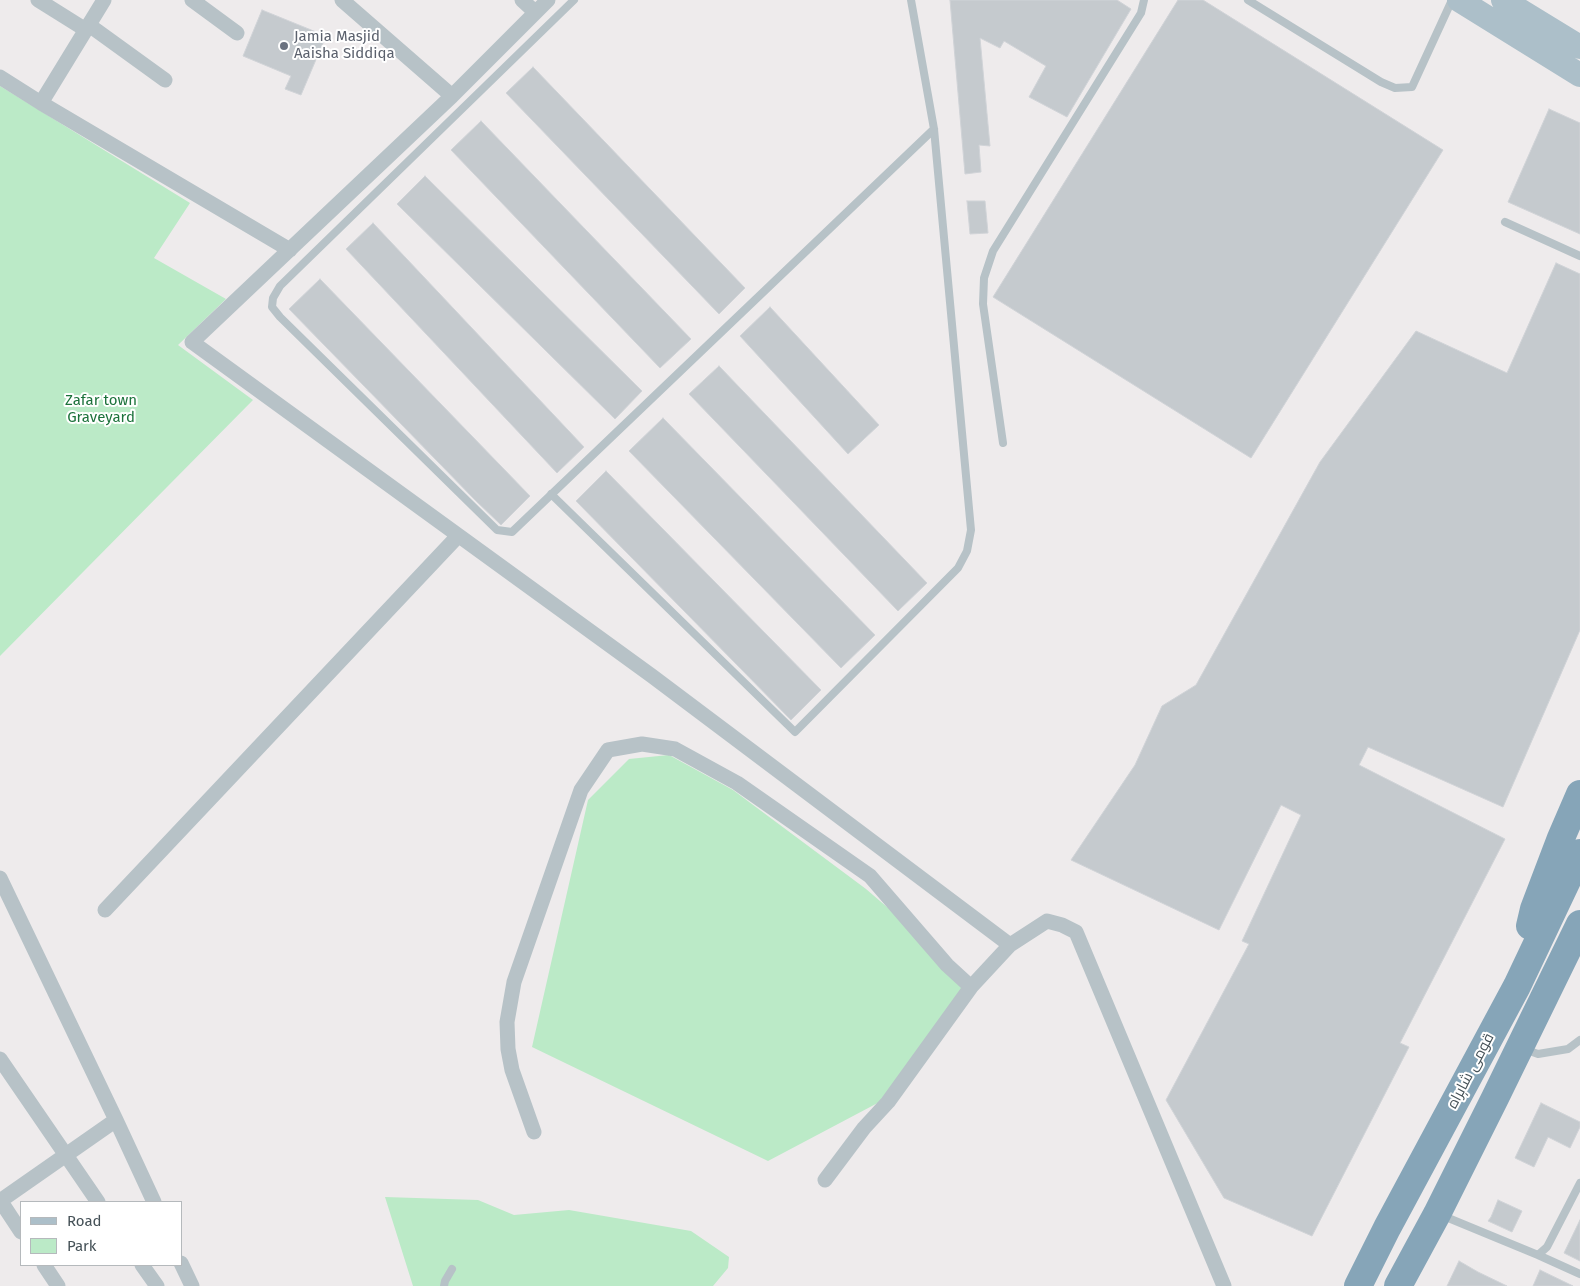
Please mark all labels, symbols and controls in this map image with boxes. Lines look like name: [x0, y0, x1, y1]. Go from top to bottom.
place label: Jamia Masjid Aaisha Siddiqa: [294, 28, 395, 63]
marker: Jamia Masjid Aaisha Siddiqa: [278, 40, 290, 52]
park label: Zafar town Graveyard: [65, 392, 137, 427]
street label: قومی شاہراہ: [1444, 1030, 1498, 1112]
legend: [20, 1201, 182, 1266]
text: Road: [67, 1212, 102, 1230]
text: Park: [67, 1237, 97, 1255]

